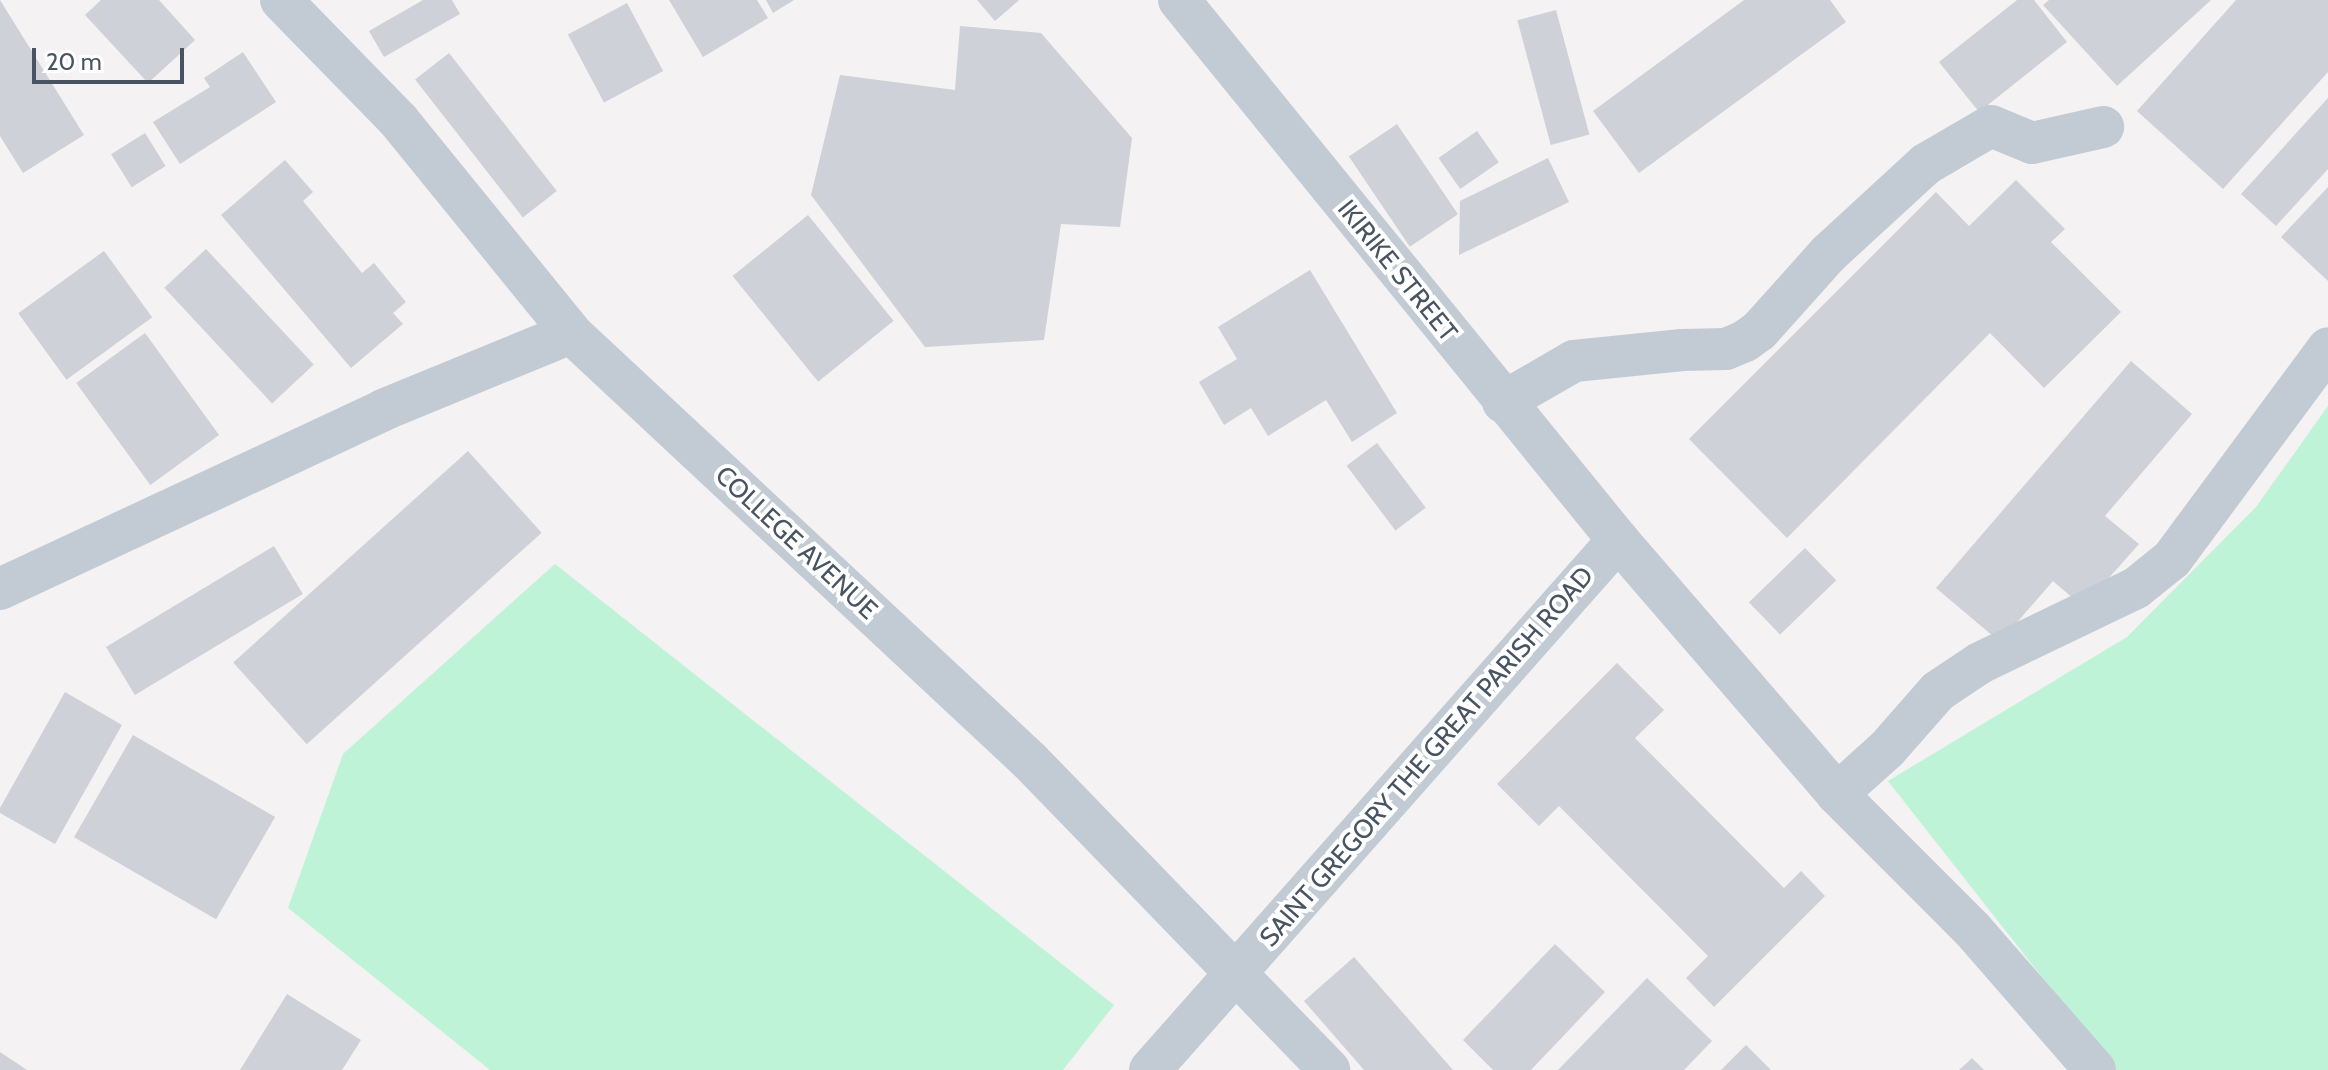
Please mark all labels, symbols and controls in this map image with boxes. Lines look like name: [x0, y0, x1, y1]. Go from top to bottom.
scale bar: [36, 32, 188, 82]
text: 20 m: [46, 47, 102, 76]
street label: IKIRIKE STREET: [1331, 194, 1463, 348]
street label: COLLEGE AVENUE: [709, 460, 883, 626]
street label: SAINT GREGORY THE GREAT PARISH ROAD: [1254, 561, 1600, 953]

